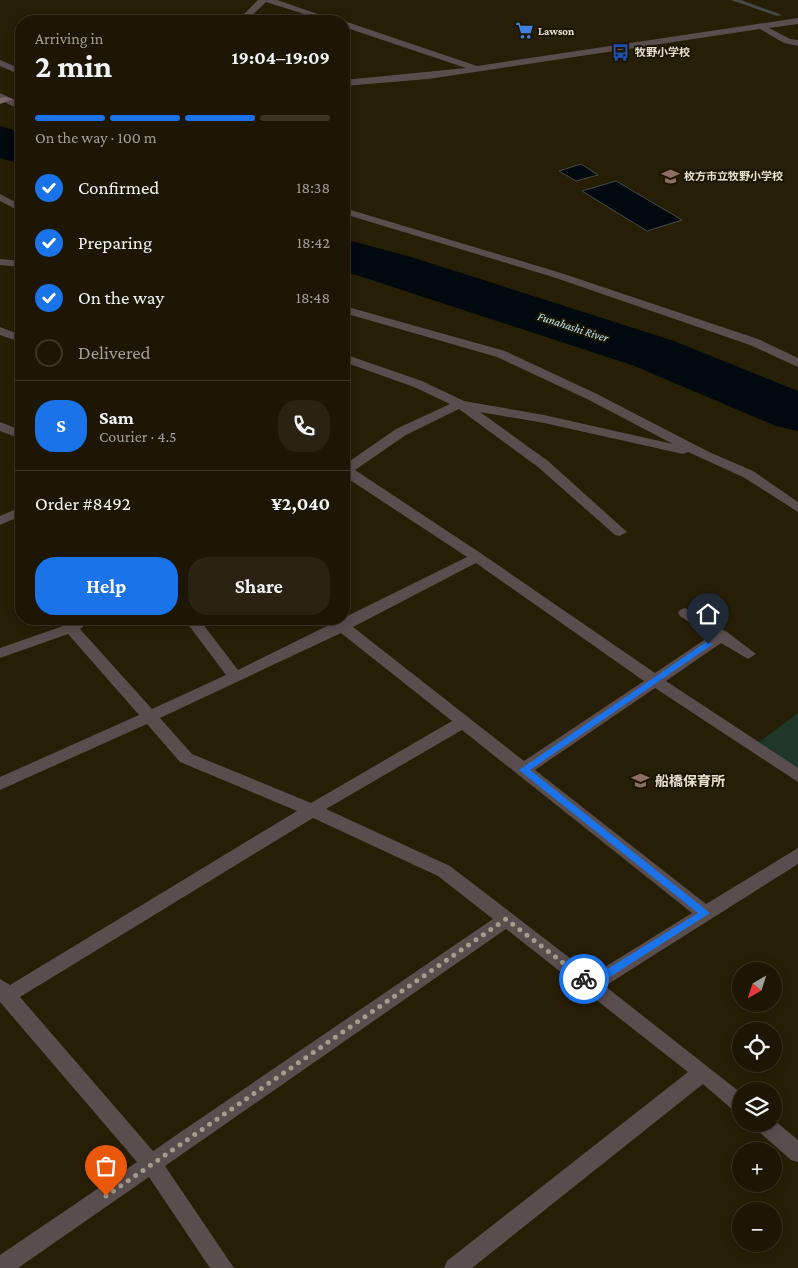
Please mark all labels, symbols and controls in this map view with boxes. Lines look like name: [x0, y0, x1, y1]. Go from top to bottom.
supermarket icon: Lawson: [514, 21, 534, 41]
place label: Lawson: [538, 25, 575, 37]
text: Arriving in: [35, 30, 103, 47]
bus stop icon: 牧野小学校: [611, 42, 631, 62]
place label: 牧野小学校: [634, 46, 690, 58]
text: 19:04–19:09: [231, 47, 330, 68]
text: 2 min: [35, 48, 112, 84]
text: On the way · 100 m: [35, 129, 157, 146]
school or university icon: 枚方市立牧野小学校: [660, 166, 680, 186]
place label: 枚方市立牧野小学校: [684, 170, 783, 182]
icon: check: [35, 174, 63, 202]
text: Confirmed: [78, 177, 159, 198]
text: 18:38: [296, 179, 330, 196]
icon: check: [35, 229, 63, 257]
text: Preparing: [78, 232, 152, 253]
text: 18:42: [297, 234, 330, 251]
icon: check: [35, 284, 63, 312]
text: On the way: [78, 287, 164, 308]
text: 18:48: [296, 289, 330, 306]
water label: Funahashi River: [536, 309, 611, 345]
text: Delivered: [78, 342, 151, 363]
button: phone: [278, 400, 330, 452]
text: Sam: [99, 407, 134, 428]
text: S: [56, 415, 66, 436]
text: Courier · 4.5: [99, 428, 177, 445]
text: Order #8492: [35, 493, 131, 514]
text: ¥2,040: [271, 493, 330, 514]
button: Help: [35, 557, 178, 615]
button: Share: [188, 557, 330, 615]
pin: [687, 593, 729, 644]
icon: home: [694, 600, 722, 628]
school or university icon: 船橋保育所: [631, 771, 651, 791]
place label: 船橋保育所: [655, 773, 725, 789]
courier: [559, 954, 609, 1004]
north arrow: [732, 962, 782, 1012]
map controls: [732, 962, 782, 1252]
icon: bike: [570, 965, 598, 993]
button: locate: [732, 1022, 782, 1072]
button: layers: [732, 1082, 782, 1132]
button: +: [732, 1142, 782, 1192]
pin: [85, 1145, 127, 1196]
icon: bag: [92, 1152, 120, 1180]
button: −: [732, 1202, 782, 1252]

